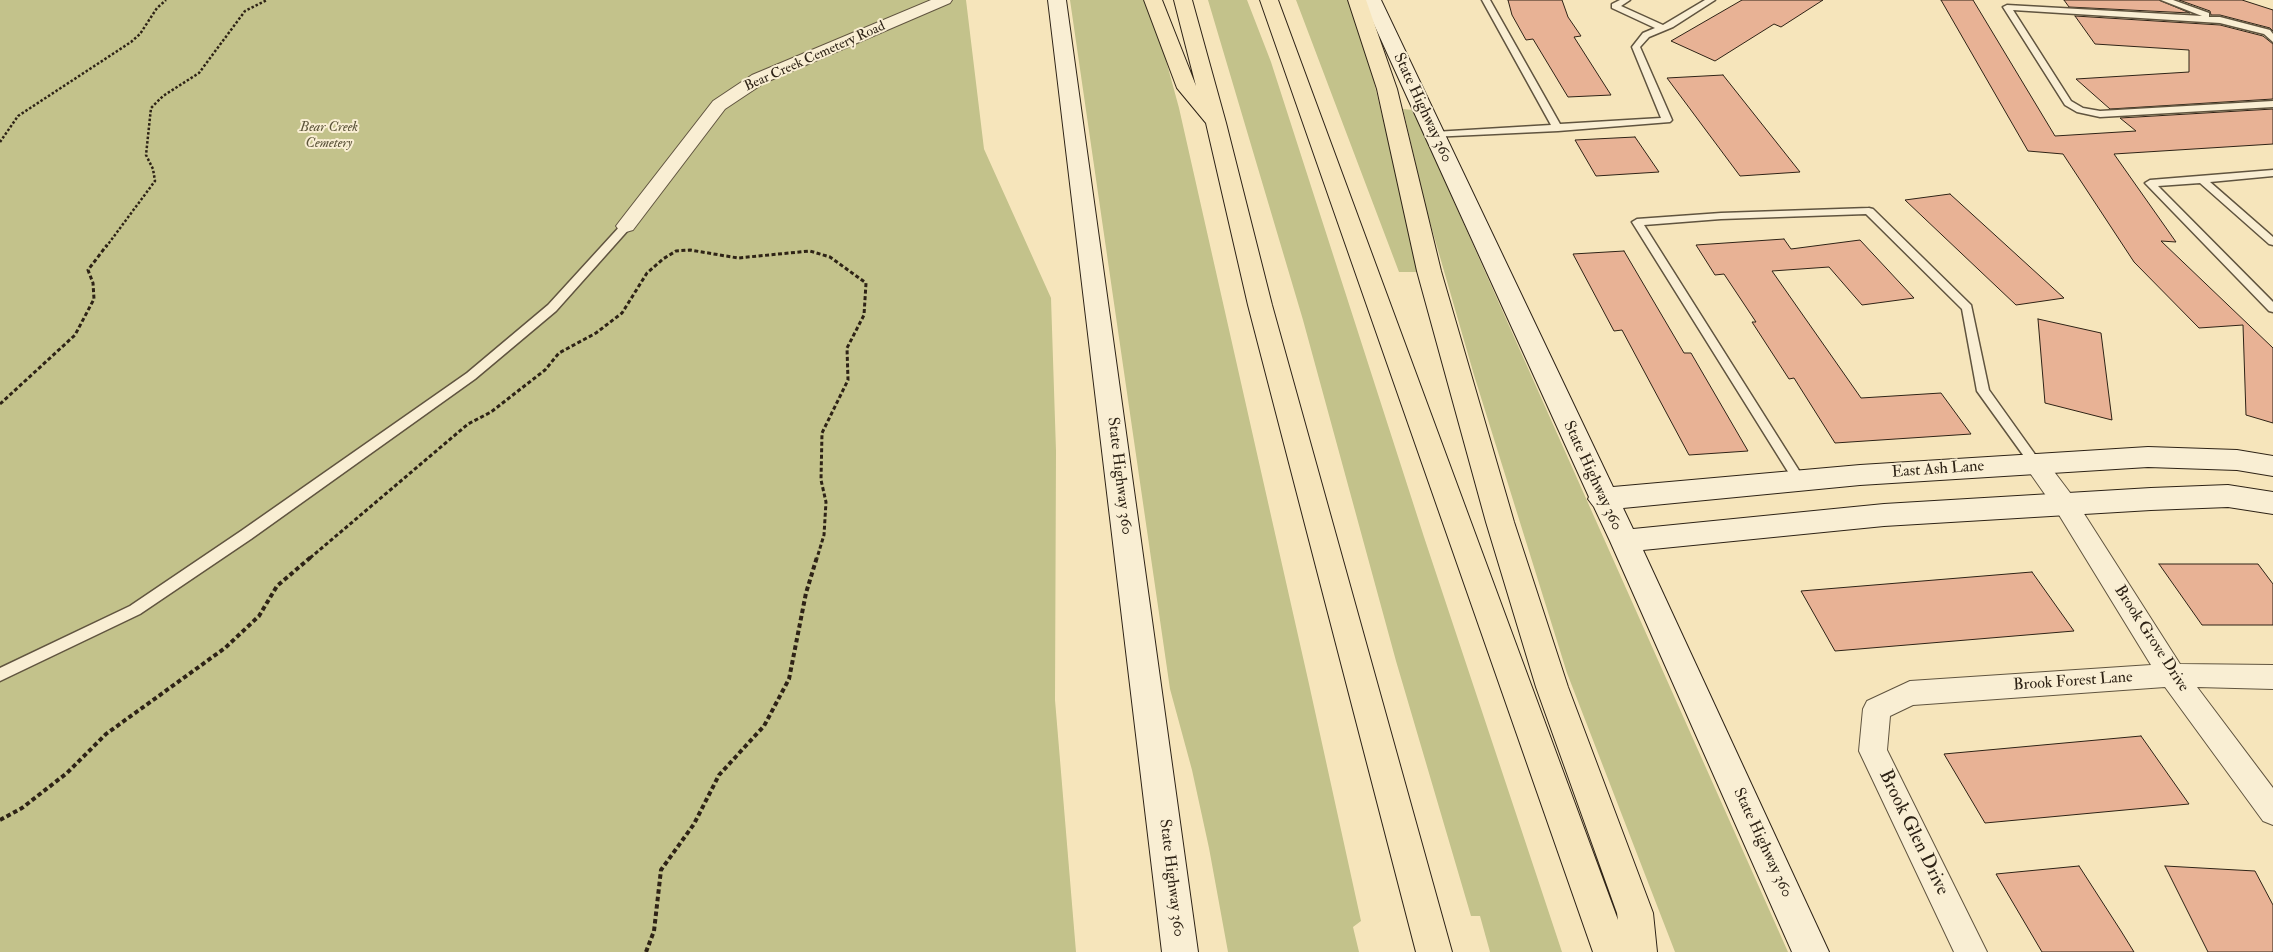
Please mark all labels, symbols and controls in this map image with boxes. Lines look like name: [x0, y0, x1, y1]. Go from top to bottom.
street label: Bear Creek Cemetery Road: [742, 18, 888, 96]
street label: State Highway 360: [1388, 50, 1456, 166]
park label: Bear Creek Cemetery: [300, 120, 358, 152]
street label: State Highway 360: [1102, 416, 1136, 536]
street label: State Highway 360: [1558, 418, 1626, 534]
street label: East Ash Lane: [1891, 457, 1985, 483]
street label: Brook Grove Drive: [2109, 582, 2193, 696]
street label: Brook Forest Lane: [2013, 668, 2133, 696]
street label: Brook Glen Drive: [1873, 767, 1953, 899]
street label: State Highway 360: [1728, 785, 1796, 901]
street label: State Highway 360: [1154, 818, 1188, 938]

